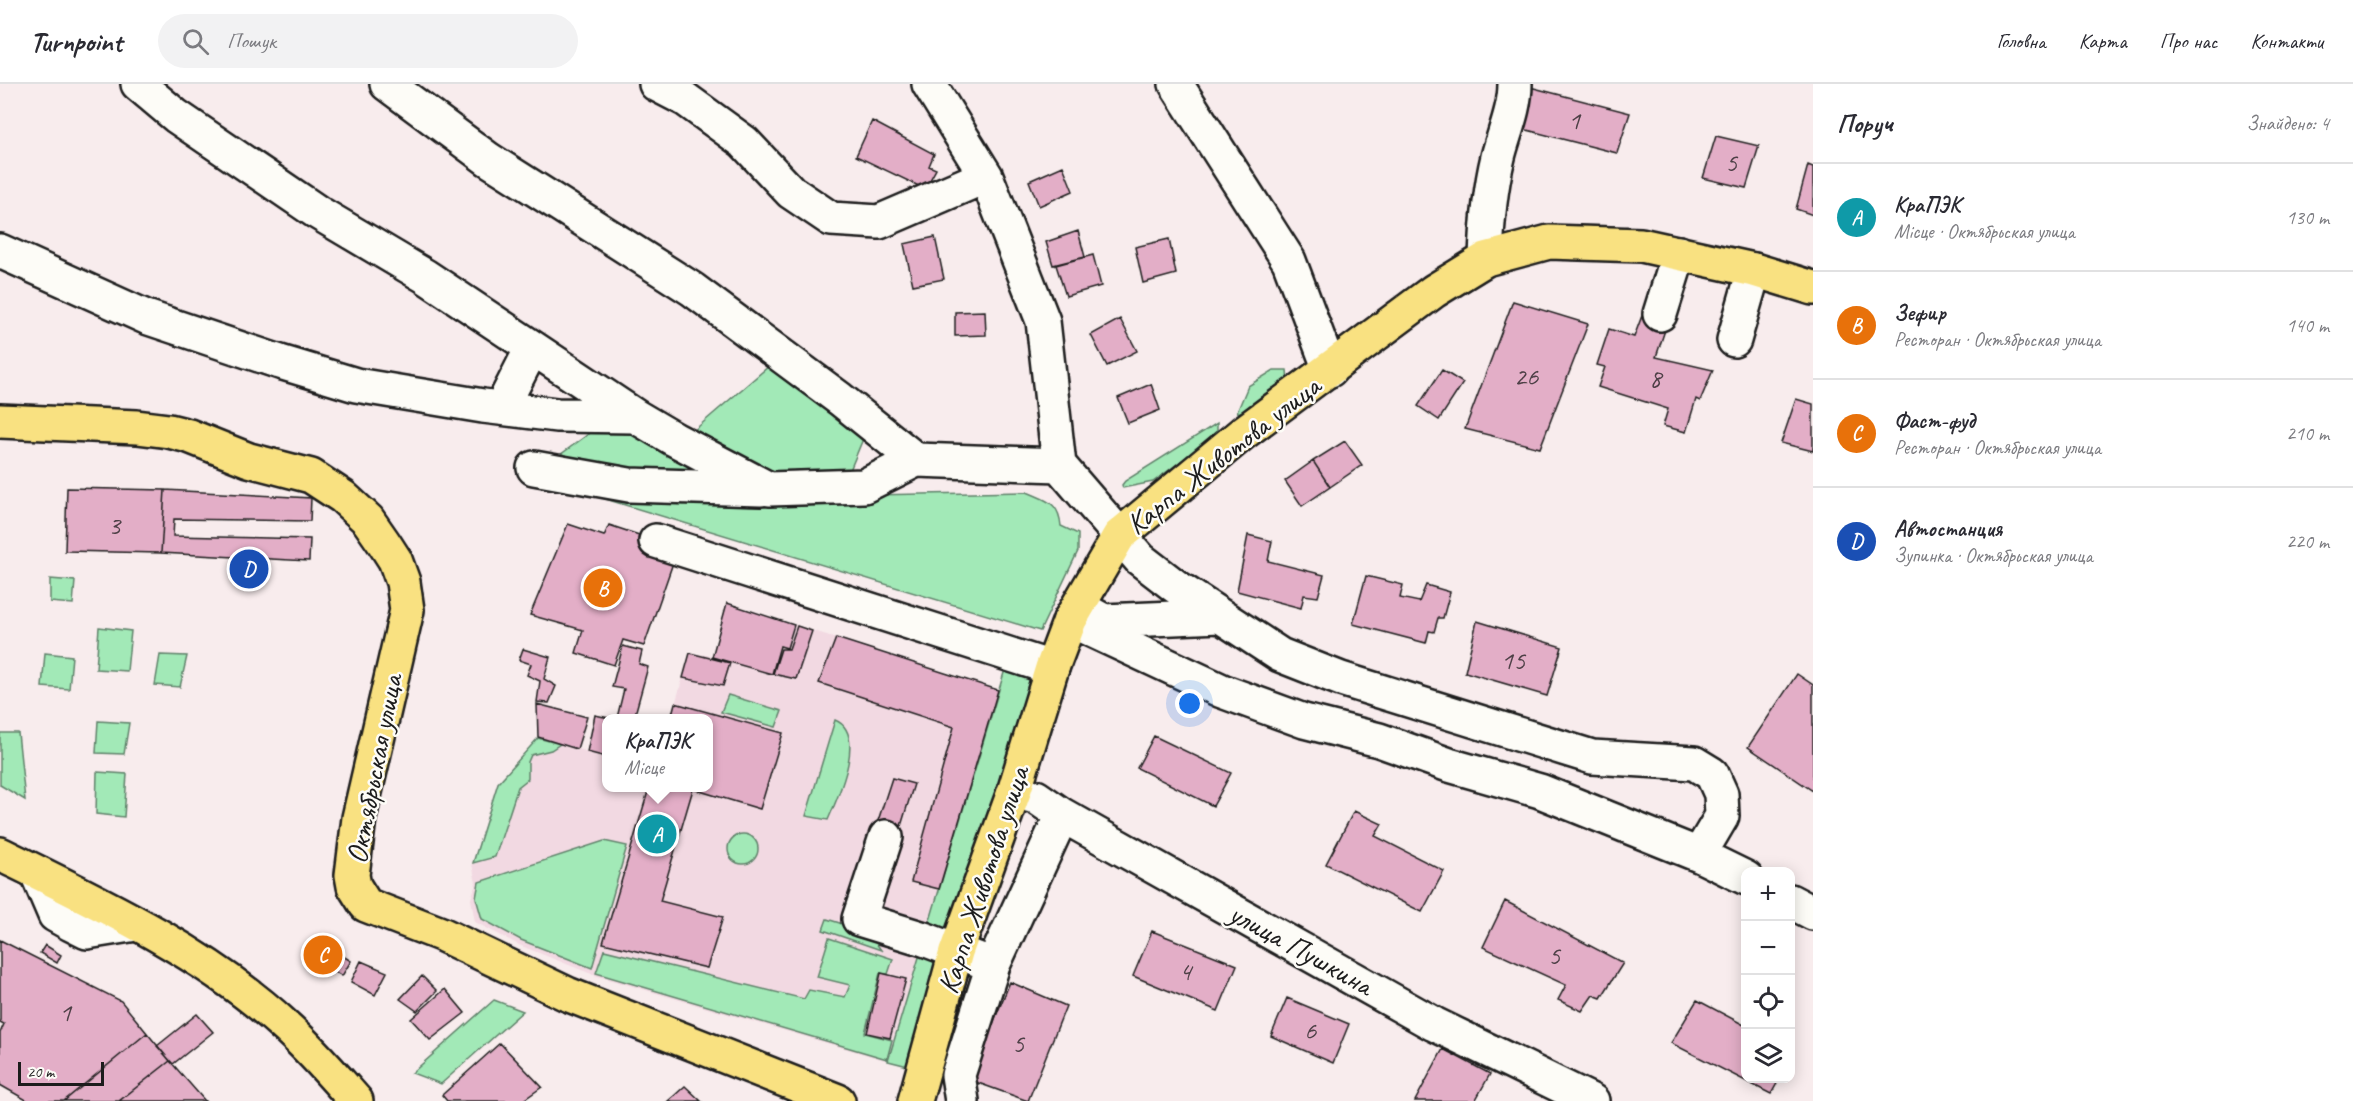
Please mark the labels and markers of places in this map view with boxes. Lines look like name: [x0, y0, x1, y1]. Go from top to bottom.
pin: D: [230, 546, 268, 592]
pin: B: [584, 566, 622, 610]
pin: A: [638, 812, 676, 856]
pin: C: [304, 932, 342, 978]

